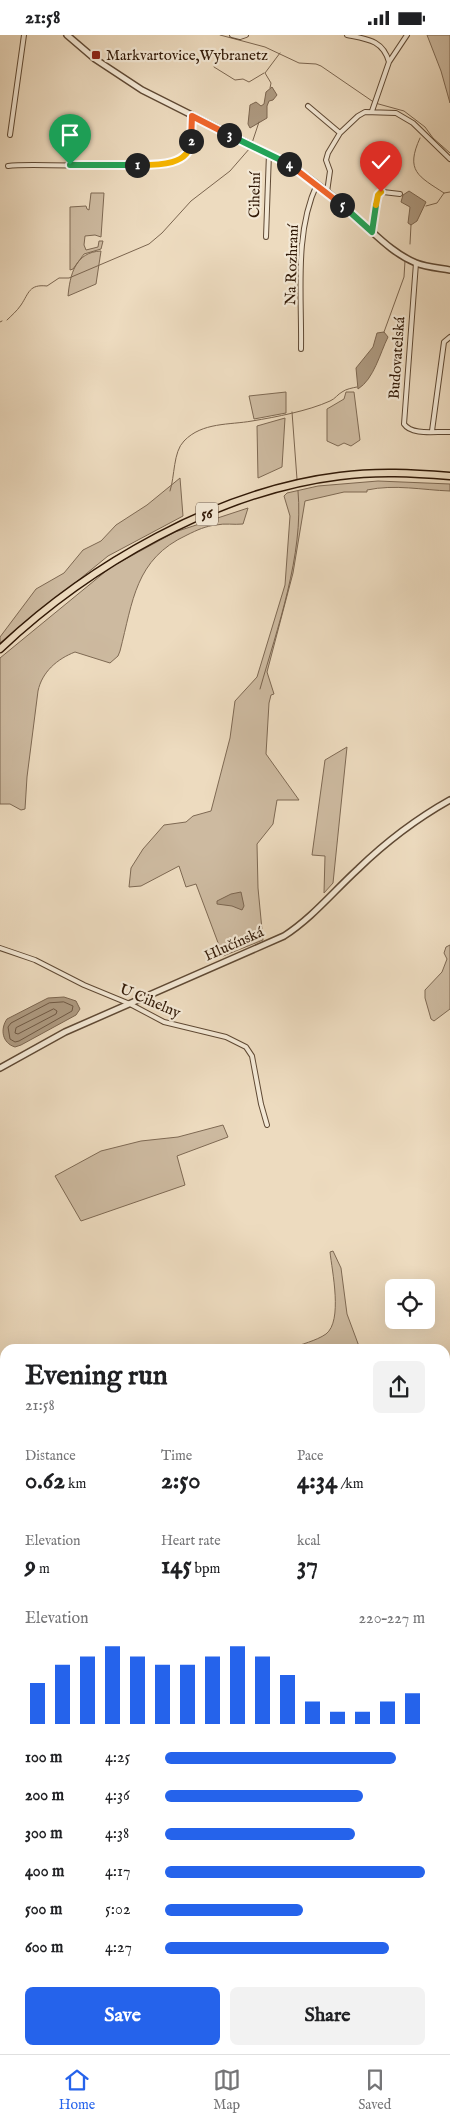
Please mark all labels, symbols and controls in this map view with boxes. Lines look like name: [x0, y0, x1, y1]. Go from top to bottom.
text: 21:58: [25, 6, 60, 30]
place label: Markvartovice,Wybranetz: [106, 46, 268, 65]
marker: Markvartovice,Wybranetz: [90, 49, 102, 61]
pin: [49, 114, 91, 165]
icon: arrive: [56, 121, 84, 149]
pin: 3: [216, 123, 242, 147]
text: 3: [227, 126, 232, 144]
pin: 2: [178, 129, 204, 153]
text: 2: [188, 132, 195, 150]
pin: [360, 141, 402, 192]
icon: check: [367, 148, 395, 176]
pin: 4: [276, 151, 302, 177]
pin: 1: [124, 153, 150, 177]
text: 4: [286, 155, 293, 173]
text: 1: [135, 156, 140, 174]
street label: Cihelní: [245, 171, 265, 218]
pin: 5: [330, 193, 354, 217]
text: 5: [340, 196, 345, 214]
street label: Na Rozhraní: [281, 223, 303, 306]
street label: Budovatelská: [385, 316, 409, 400]
road number: 56: [196, 503, 218, 525]
street label: Hlučínská: [201, 922, 267, 965]
street label: U Cihelny: [116, 980, 184, 1023]
map controls: [385, 1279, 435, 1329]
button: locate: [385, 1279, 435, 1329]
text: Evening run: [25, 1359, 168, 1394]
button: share: [373, 1361, 425, 1413]
text: 21:58: [25, 1396, 55, 1416]
text: Distance: [25, 1447, 76, 1465]
text: Time: [161, 1447, 192, 1465]
text: Pace: [297, 1447, 324, 1465]
text: 0.62: [25, 1465, 65, 1497]
text: 2:50: [161, 1465, 201, 1497]
text: 4:34: [297, 1465, 337, 1497]
text: km: [65, 1475, 86, 1493]
text: /km: [337, 1475, 364, 1493]
text: Elevation: [25, 1532, 81, 1550]
text: Heart rate: [161, 1532, 221, 1550]
text: kcal: [297, 1532, 320, 1550]
text: 9: [25, 1550, 36, 1582]
text: 145: [161, 1550, 192, 1582]
text: 37: [297, 1550, 318, 1582]
text: m: [36, 1560, 50, 1578]
text: bpm: [192, 1560, 220, 1578]
text: Elevation: [25, 1609, 88, 1629]
text: 220–227 m: [359, 1609, 425, 1629]
text: 100 m: [25, 1748, 62, 1768]
text: 4:25: [105, 1748, 130, 1768]
text: 200 m: [25, 1786, 64, 1806]
text: 4:36: [105, 1786, 130, 1806]
text: 300 m: [25, 1824, 63, 1844]
text: 4:38: [105, 1824, 129, 1844]
text: 400 m: [25, 1862, 64, 1882]
text: 4:17: [105, 1862, 131, 1882]
text: 500 m: [25, 1900, 62, 1920]
text: 5:02: [105, 1900, 130, 1920]
text: 600 m: [25, 1938, 63, 1958]
text: 4:27: [105, 1938, 132, 1958]
button: Save: [25, 1987, 220, 2045]
button: Share: [230, 1987, 425, 2045]
tab: Home: [59, 2066, 95, 2114]
tab: Map: [213, 2066, 241, 2114]
tab: Saved: [358, 2066, 391, 2114]

